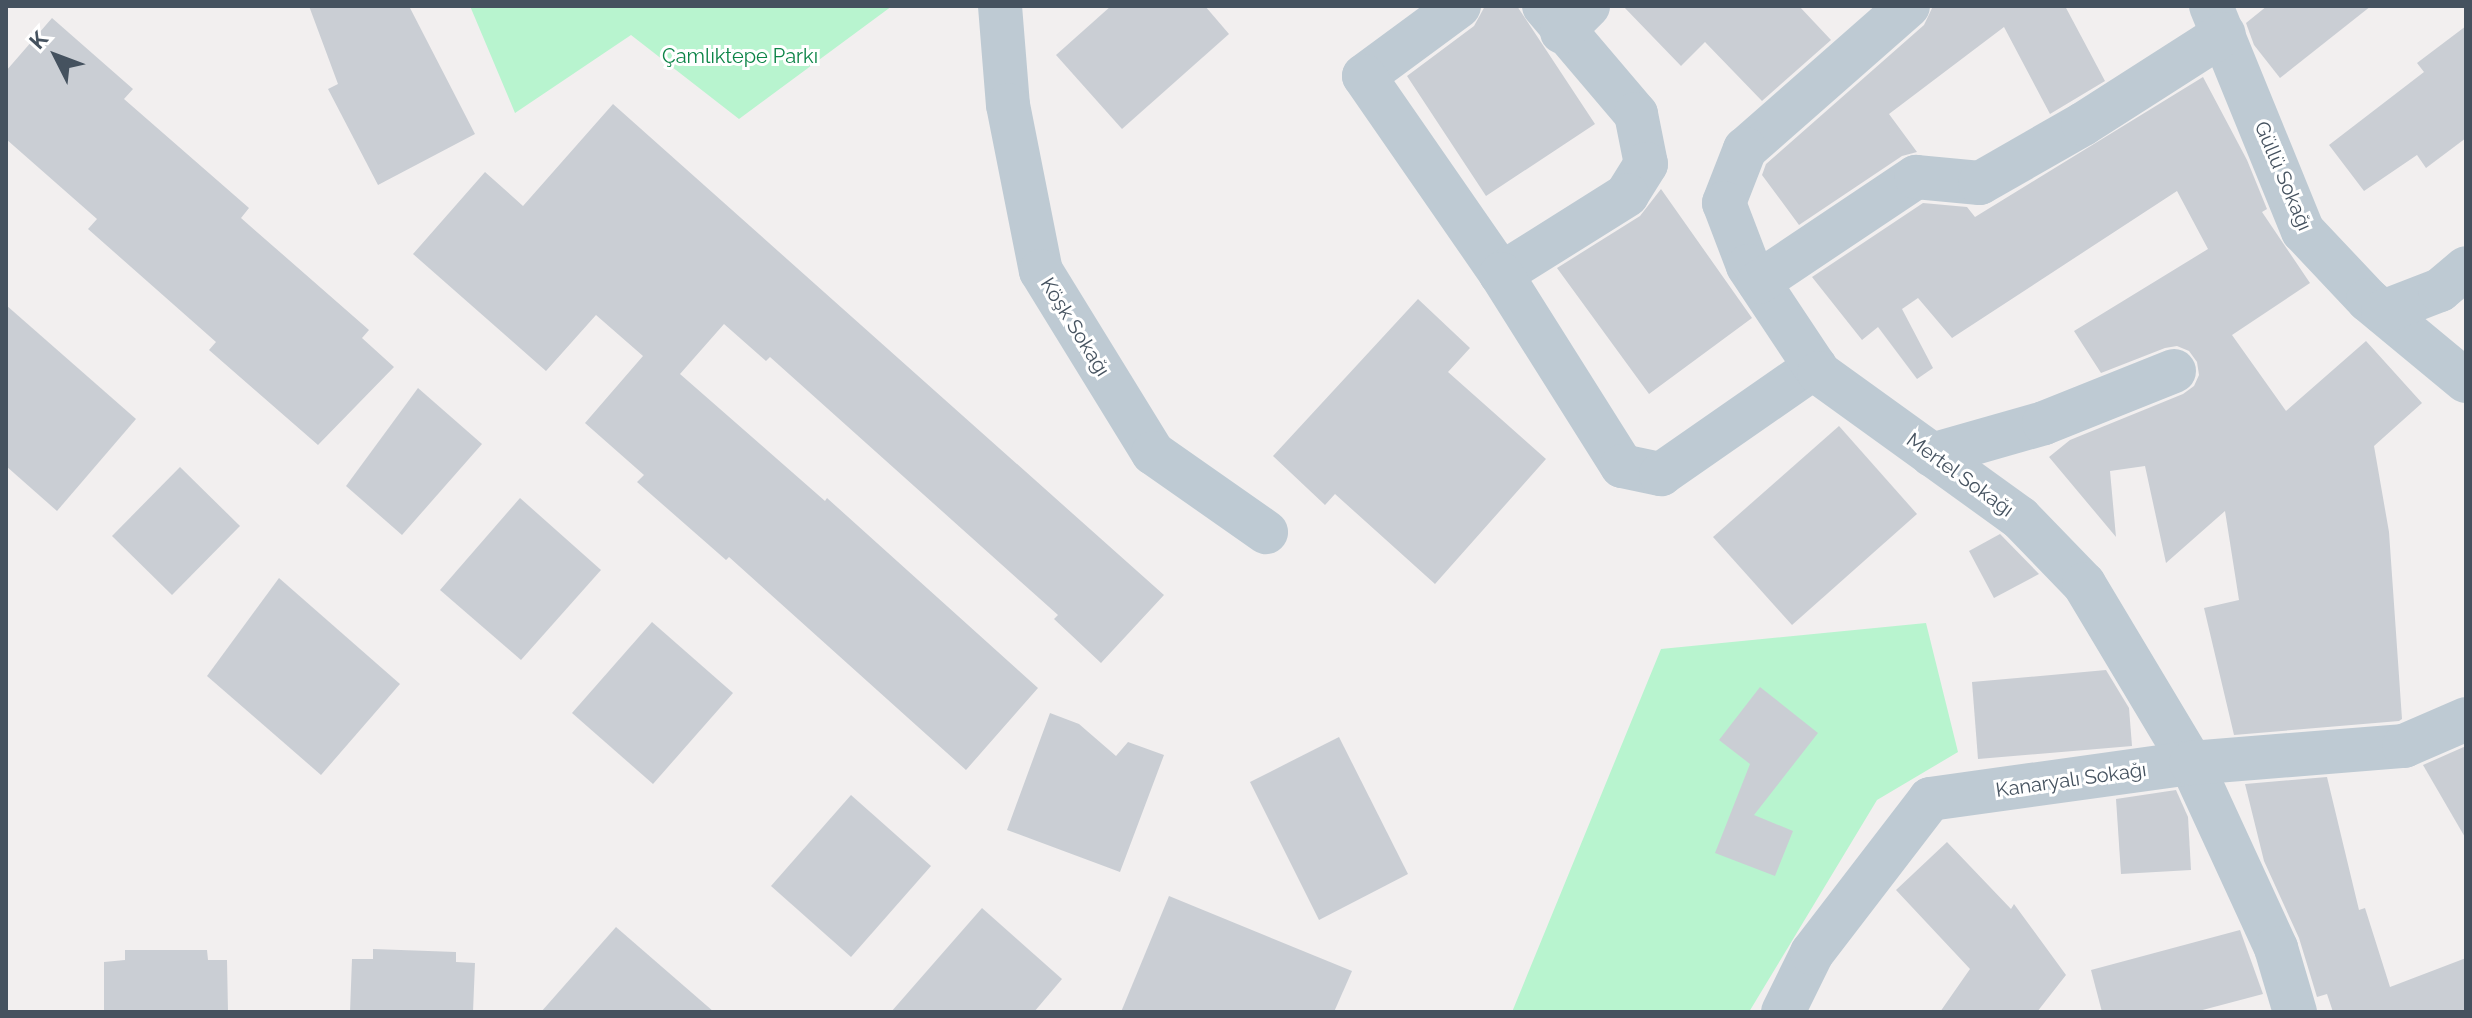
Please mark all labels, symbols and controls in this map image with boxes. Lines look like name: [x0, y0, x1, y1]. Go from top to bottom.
north arrow: [16, 16, 96, 96]
text: K: [24, 26, 53, 54]
park label: Çamlıktepe Parkı: [662, 44, 818, 68]
street label: Güllü Sokağı: [2249, 118, 2317, 234]
street label: Köşk Sokağı: [1035, 273, 1115, 381]
street label: Mertel Sokağı: [1902, 428, 2018, 522]
street label: Kanaryalı Sokağı: [1994, 758, 2148, 802]

